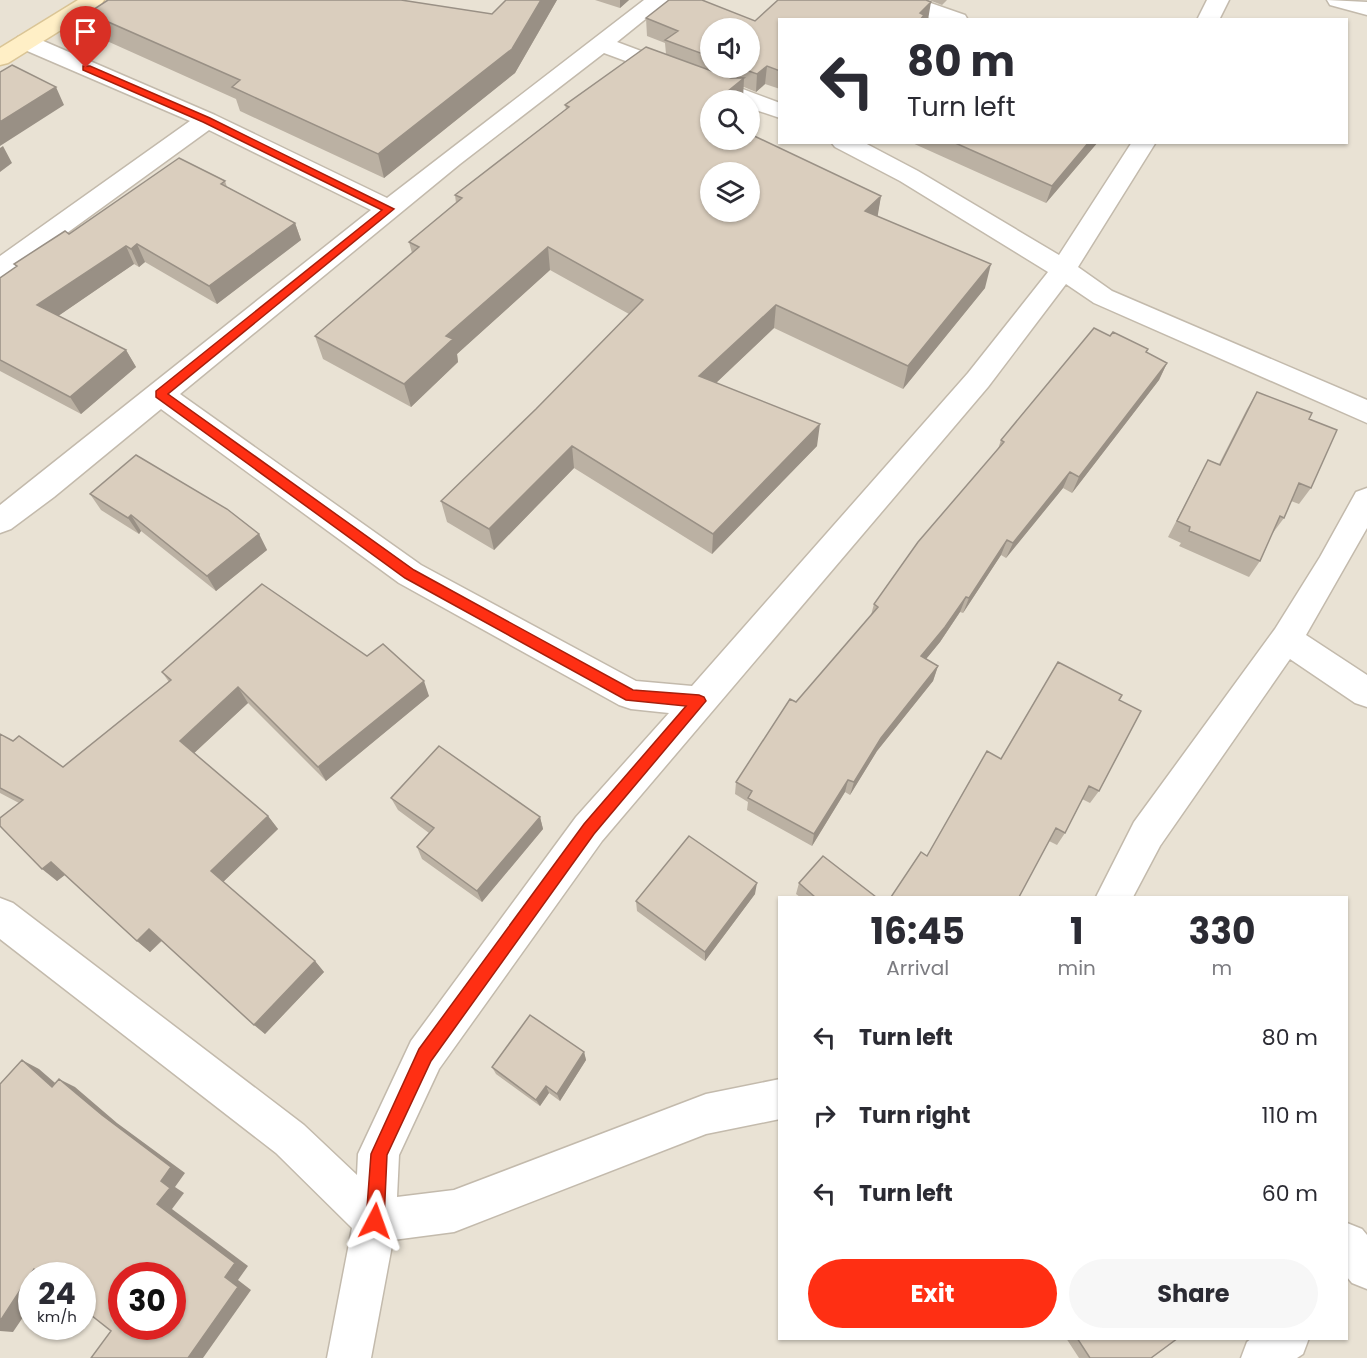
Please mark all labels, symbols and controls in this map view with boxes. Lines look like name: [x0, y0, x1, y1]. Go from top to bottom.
pin: [60, 6, 111, 68]
icon: arrive: [69, 15, 102, 48]
map controls: [700, 18, 760, 222]
button: sound: [700, 18, 760, 78]
text: 80 m: [907, 32, 1015, 91]
icon: left: [808, 42, 886, 120]
text: Turn left: [907, 88, 1016, 125]
button: search: [700, 90, 760, 150]
button: layers: [700, 162, 760, 222]
text: 16:45: [871, 906, 965, 957]
text: 1: [1070, 906, 1083, 957]
text: 330: [1188, 906, 1255, 957]
text: Arrival: [886, 954, 949, 982]
text: min: [1058, 954, 1096, 982]
text: m: [1212, 954, 1232, 982]
icon: left: [808, 1021, 841, 1054]
text: Turn left: [859, 1022, 953, 1053]
text: 80 m: [1262, 1022, 1318, 1053]
icon: right: [808, 1099, 841, 1132]
text: Turn right: [859, 1100, 970, 1131]
text: 110 m: [1262, 1100, 1318, 1131]
icon: left: [808, 1177, 841, 1210]
text: Turn left: [859, 1178, 953, 1209]
text: 60 m: [1262, 1178, 1318, 1209]
position arrow: [343, 1189, 407, 1253]
button: Exit: [808, 1259, 1057, 1328]
button: Share: [1069, 1259, 1318, 1328]
speed limit sign: 30: [108, 1262, 186, 1340]
text: 24: [38, 1272, 76, 1315]
text: km/h: [37, 1306, 77, 1327]

